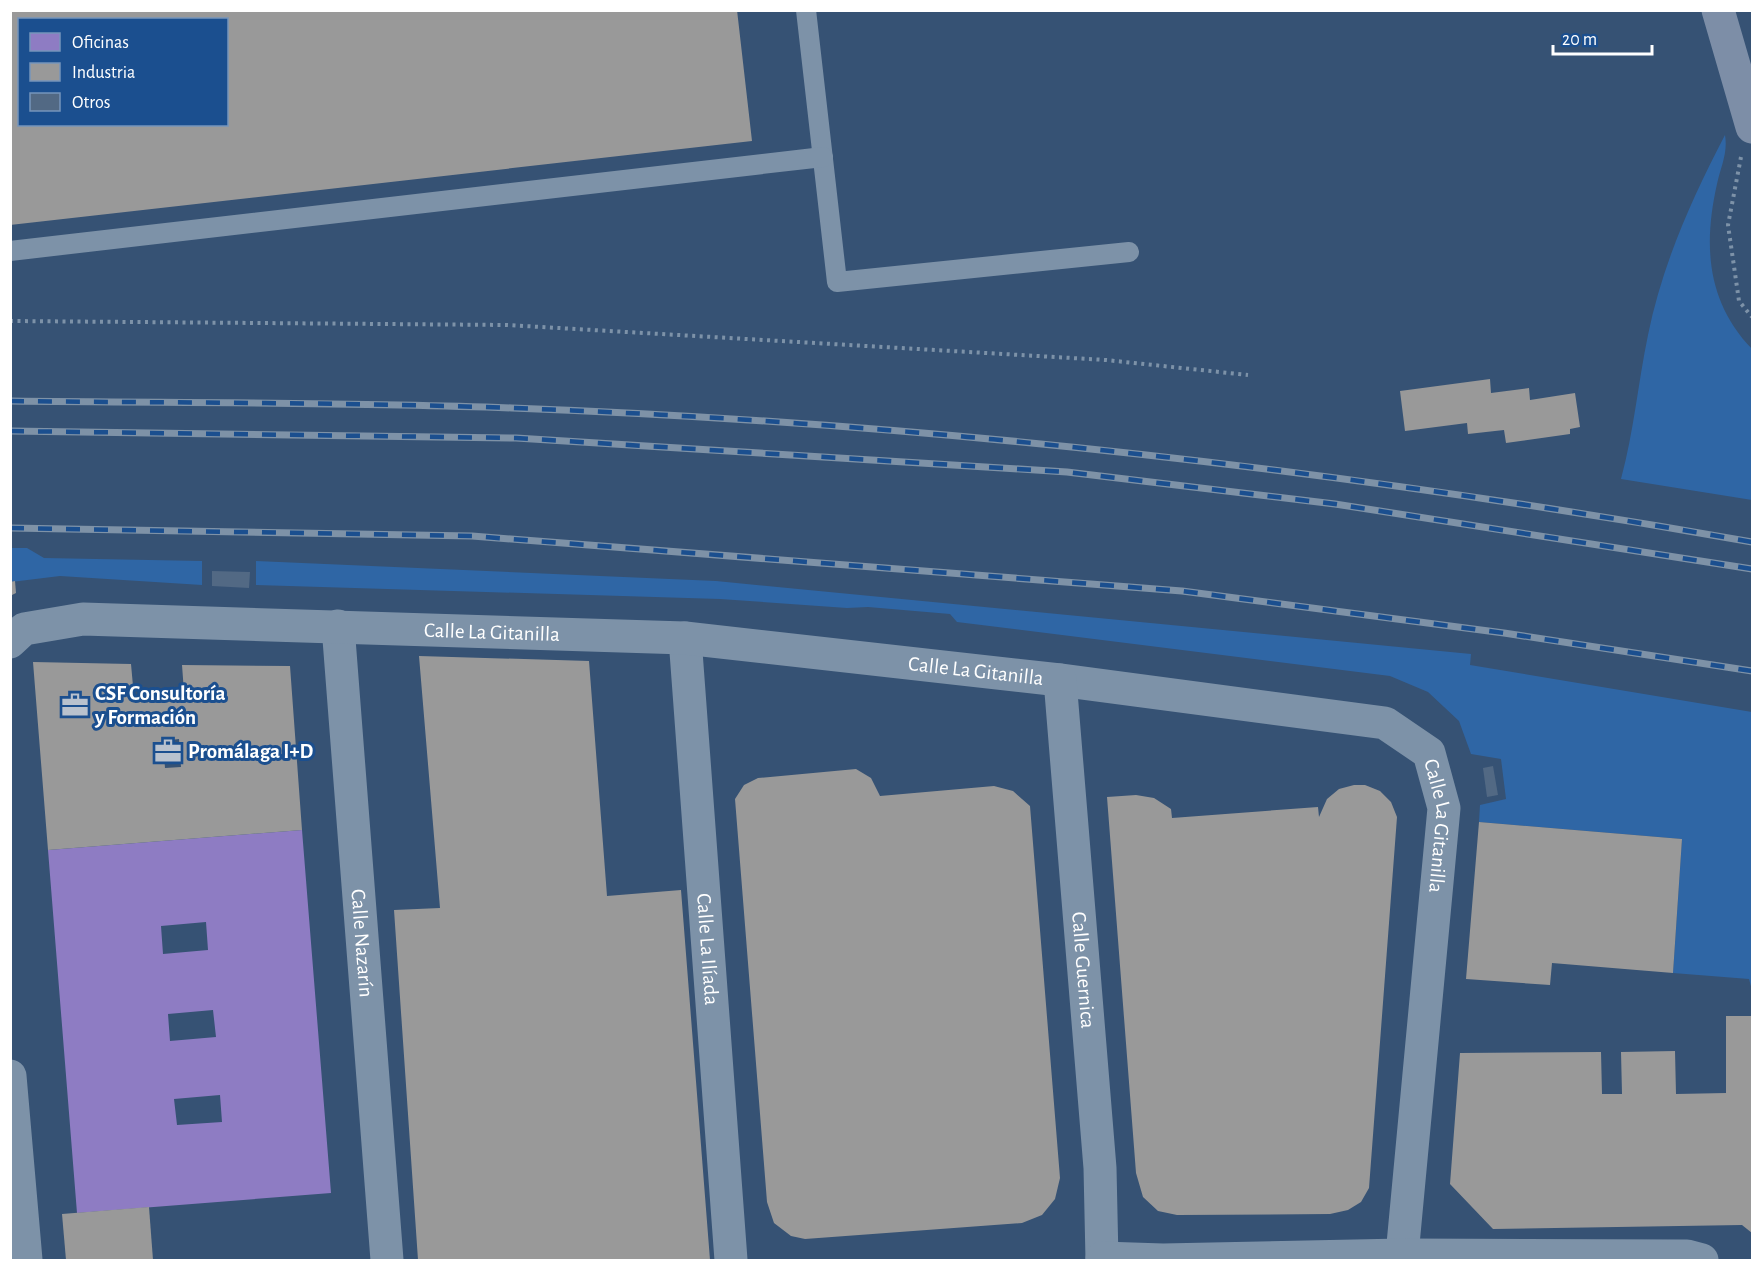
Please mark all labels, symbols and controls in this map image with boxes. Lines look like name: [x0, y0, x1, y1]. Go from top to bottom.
legend: [18, 18, 228, 126]
scale bar: [1553, 18, 1652, 56]
text: 20 m: [1562, 31, 1597, 49]
text: Oficinas: [72, 34, 129, 52]
text: Industria: [72, 64, 135, 82]
text: Otros: [72, 94, 110, 112]
street label: Calle La Gitanilla: [424, 619, 560, 645]
street label: Calle La Gitanilla: [907, 653, 1045, 689]
place label: CSF Consultoría y Formación: [94, 683, 226, 728]
office icon: CSF Consultoría y Formación: [60, 690, 90, 720]
office icon: Promálaga I+D: [153, 736, 183, 766]
place label: Promálaga I+D: [188, 741, 313, 762]
street label: Calle La Gitanilla: [1421, 756, 1455, 894]
street label: Calle Nazarín: [348, 888, 377, 998]
street label: Calle La Ilíada: [693, 892, 723, 1006]
street label: Calle Guernica: [1069, 911, 1099, 1030]

